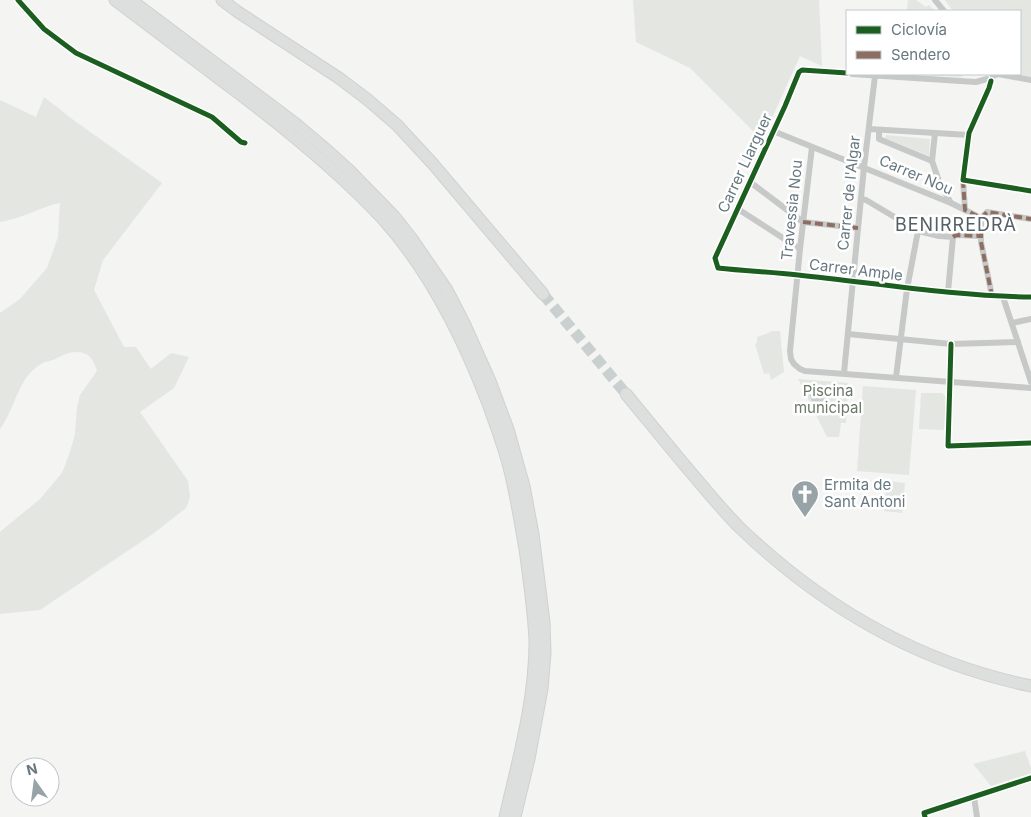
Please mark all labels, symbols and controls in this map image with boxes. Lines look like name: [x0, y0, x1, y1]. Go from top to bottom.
legend: [846, 10, 1021, 75]
text: Ciclovía: [891, 20, 947, 39]
text: Sendero: [891, 45, 951, 64]
street label: Carrer Llarguer: [713, 110, 776, 216]
street label: Carrer de l'Algar: [833, 134, 864, 251]
street label: Carrer Nou: [876, 150, 956, 199]
street label: Travessia Nou: [777, 159, 806, 261]
district label: BENIRREDRÀ: [895, 213, 1017, 235]
street label: Carrer Ample: [808, 254, 904, 285]
park label: Piscina municipal: [794, 381, 862, 417]
place label: Ermita de Sant Antoni: [824, 475, 906, 511]
church icon: Ermita de Sant Antoni: [790, 479, 820, 518]
north arrow: [10, 757, 60, 807]
text: N: [25, 759, 39, 778]

